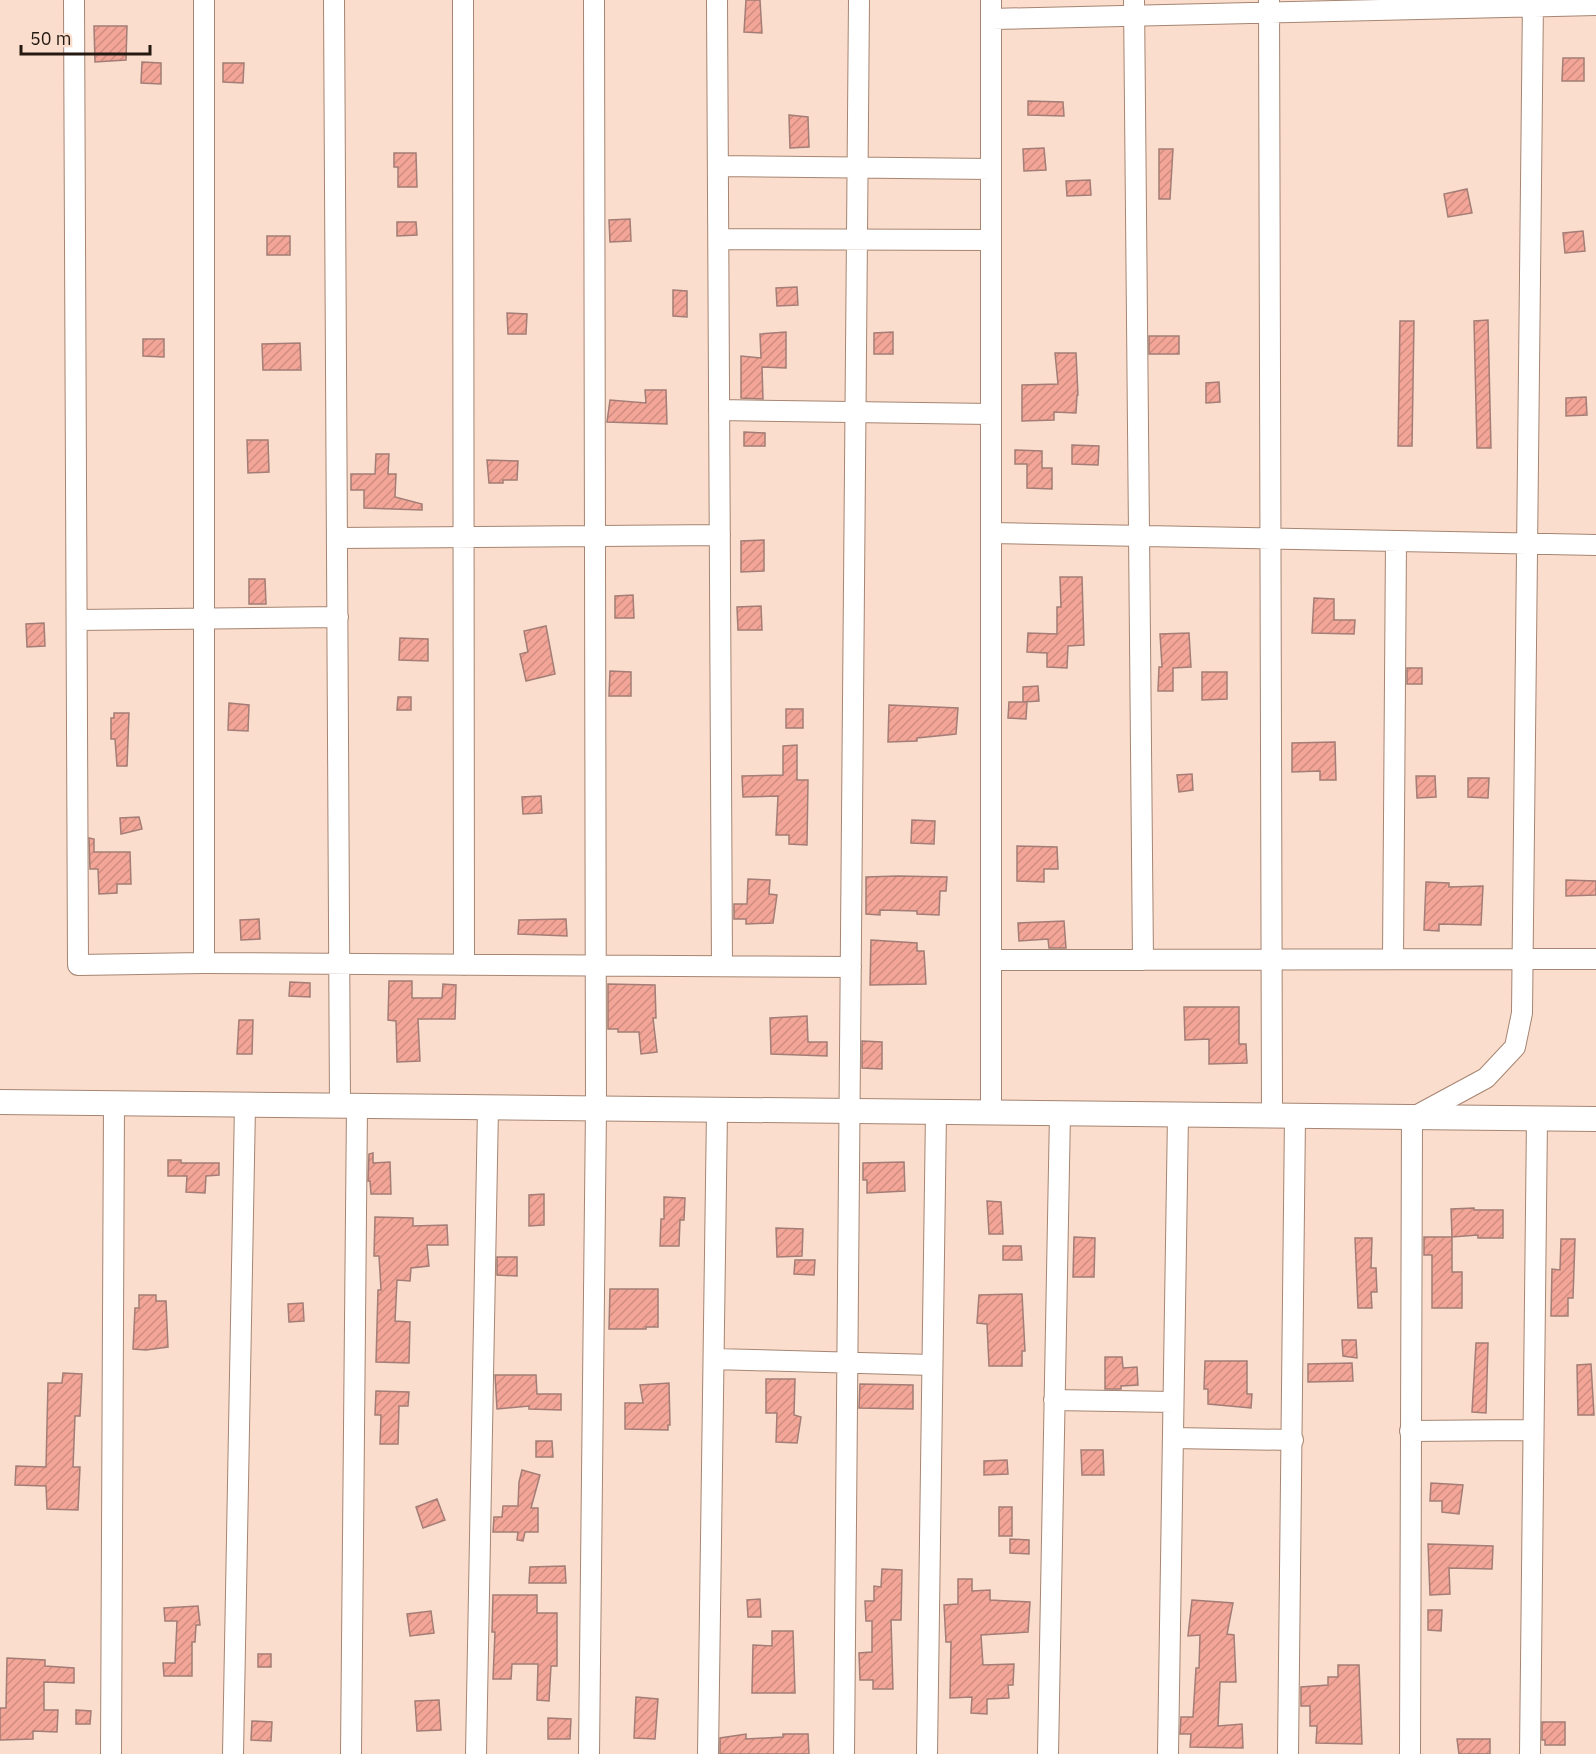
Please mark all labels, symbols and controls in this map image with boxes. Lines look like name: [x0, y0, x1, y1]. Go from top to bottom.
scale bar: [21, 18, 150, 56]
text: 50 m: [30, 27, 72, 50]

